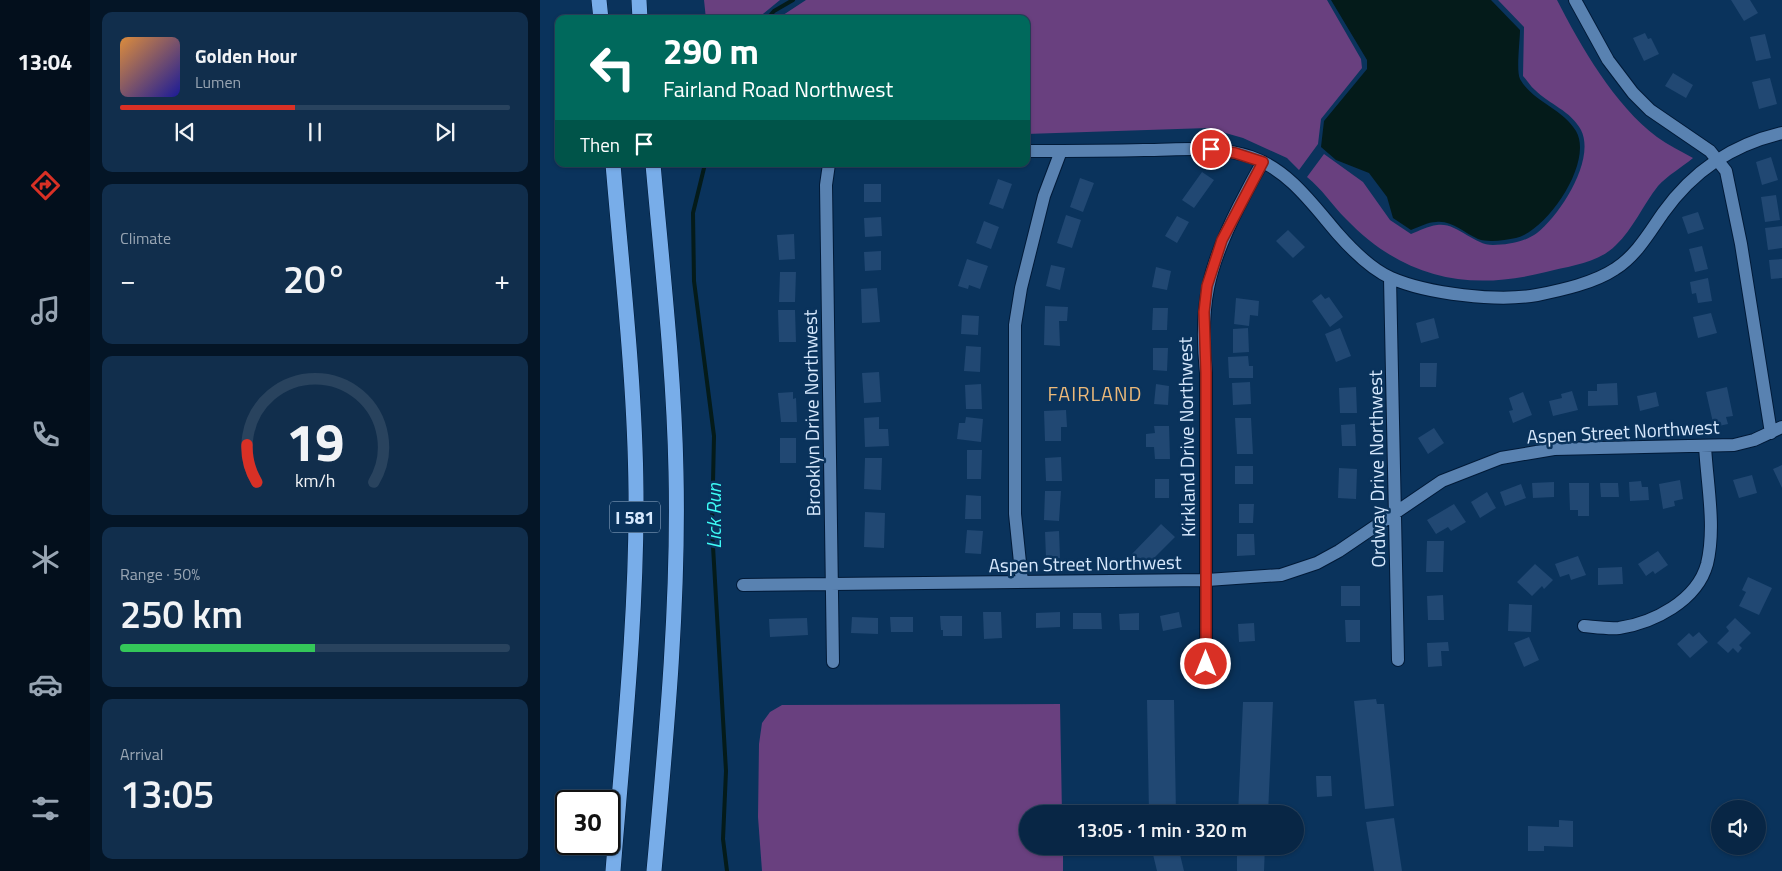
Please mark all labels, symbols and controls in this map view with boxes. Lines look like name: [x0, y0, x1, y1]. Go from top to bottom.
text: 290 m: [663, 24, 759, 78]
icon: left: [580, 35, 645, 100]
text: Golden Hour: [195, 41, 297, 70]
text: 13:04: [18, 45, 72, 79]
text: Lumen: [195, 70, 241, 94]
text: Fairland Road Northwest: [663, 72, 893, 106]
icon: previous: [171, 118, 199, 146]
icon: pause: [301, 118, 329, 146]
icon: next: [431, 118, 459, 146]
pin: [1190, 128, 1232, 170]
text: Then: [580, 130, 620, 159]
icon: arrive: [630, 130, 658, 158]
icon: arrive: [1197, 135, 1225, 163]
icon: directions: [28, 168, 63, 203]
text: Climate: [120, 226, 171, 250]
text: 20°: [283, 250, 347, 308]
text: −: [120, 258, 136, 301]
text: +: [494, 258, 510, 301]
icon: music: [28, 293, 63, 328]
street label: Brooklyn Drive Northwest: [795, 309, 827, 517]
street label: Kirkland Drive Northwest: [1170, 336, 1202, 537]
street label: Ordway Drive Northwest: [1360, 370, 1392, 568]
district label: FAIRLAND: [1048, 378, 1142, 409]
text: 19: [286, 402, 344, 481]
street label: Aspen Street Northwest: [1526, 411, 1720, 451]
icon: phone: [28, 417, 63, 452]
text: km/h: [295, 467, 335, 494]
water label: Lick Run: [698, 482, 729, 549]
road number: I 581: [610, 502, 660, 532]
icon: climate: [28, 542, 63, 577]
street label: Aspen Street Northwest: [988, 547, 1182, 579]
text: Range · 50%: [120, 562, 200, 586]
text: 250 km: [120, 585, 243, 643]
position arrow: [1179, 637, 1231, 689]
icon: car: [28, 667, 63, 702]
text: Arrival: [120, 742, 163, 766]
text: 13:05: [120, 765, 214, 823]
speed limit sign: 30: [555, 790, 620, 855]
icon: filters: [28, 791, 63, 826]
map controls: [1711, 800, 1766, 855]
button: sound: [1711, 800, 1766, 855]
text: 13:05 · 1 min · 320 m: [1076, 815, 1247, 844]

